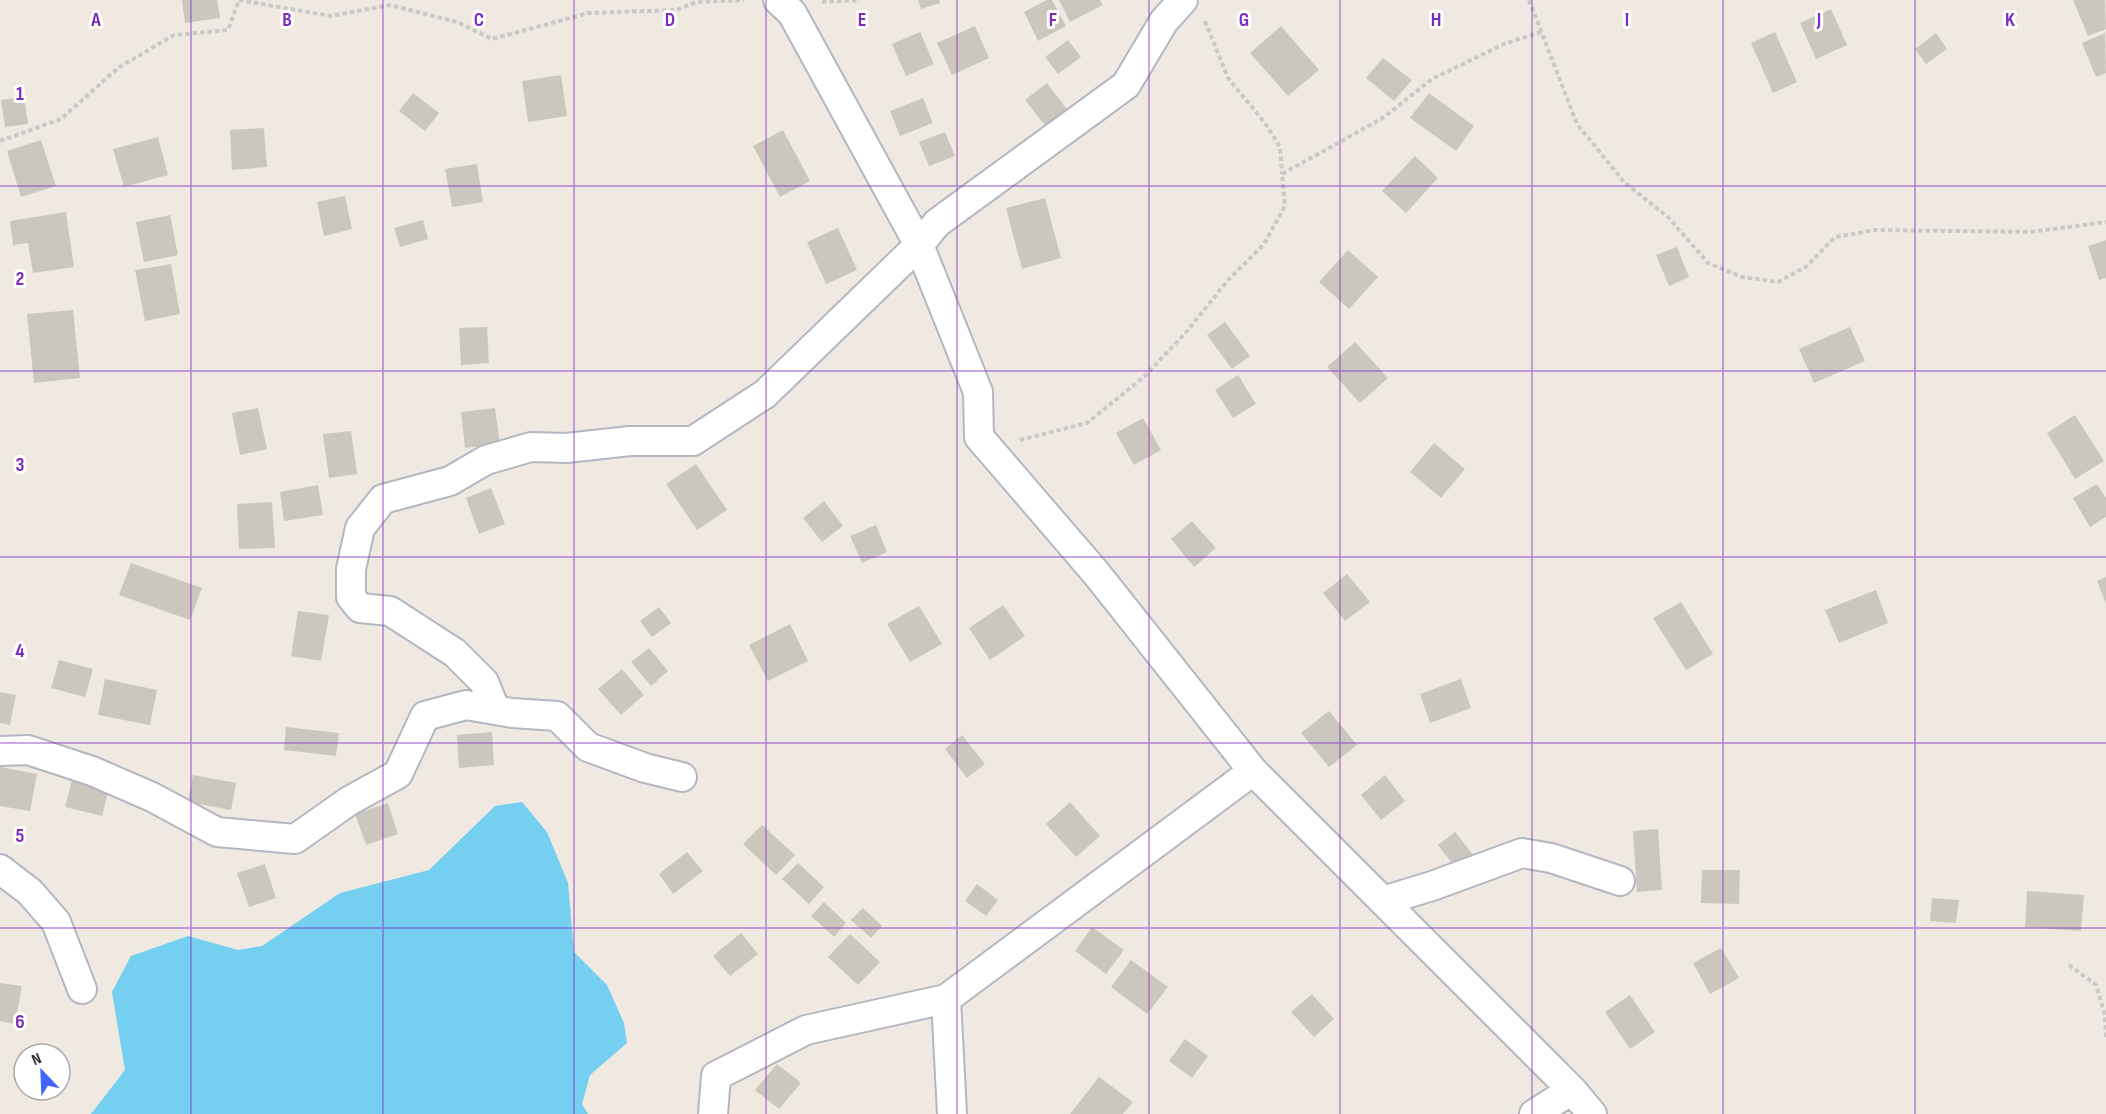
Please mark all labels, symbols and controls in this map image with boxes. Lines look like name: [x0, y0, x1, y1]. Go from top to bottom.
text: A: [90, 8, 101, 32]
text: B: [282, 8, 292, 32]
text: C: [474, 8, 484, 32]
text: D: [665, 8, 675, 32]
text: E: [858, 8, 866, 32]
text: F: [1049, 8, 1057, 32]
text: G: [1239, 8, 1249, 32]
text: H: [1431, 8, 1441, 32]
text: I: [1625, 8, 1629, 32]
text: J: [1816, 8, 1821, 32]
text: K: [2005, 8, 2015, 32]
text: 1: [16, 82, 24, 106]
text: 2: [16, 267, 24, 291]
text: 3: [16, 453, 25, 477]
text: 4: [15, 639, 25, 663]
text: 5: [16, 824, 25, 848]
text: 6: [15, 1010, 25, 1034]
north arrow: [12, 1042, 72, 1102]
text: N: [29, 1049, 44, 1070]

